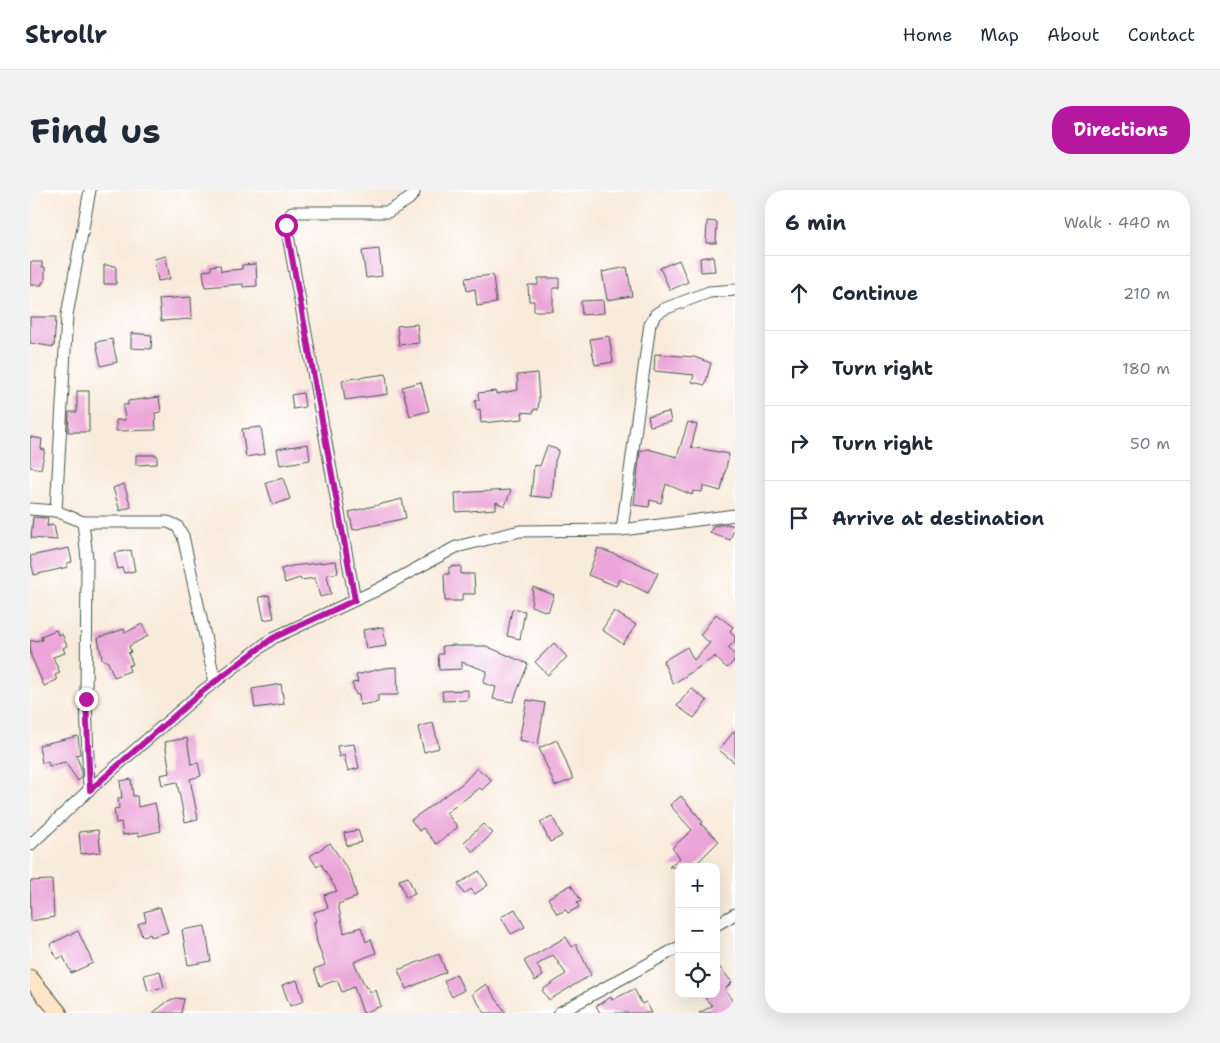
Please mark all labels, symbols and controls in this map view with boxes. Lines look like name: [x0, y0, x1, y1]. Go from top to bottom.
text: Strollr: [25, 19, 107, 51]
text: Home: [903, 23, 952, 47]
text: Map: [980, 23, 1019, 47]
text: About: [1047, 23, 1100, 47]
text: Contact: [1128, 23, 1195, 47]
button: Directions: [1052, 106, 1190, 154]
text: Find us: [30, 107, 161, 154]
text: 6 min: [785, 209, 846, 237]
text: Walk · 440 m: [1064, 212, 1170, 233]
route start: [275, 214, 298, 237]
icon: ahead: [785, 279, 813, 307]
text: Continue: [832, 281, 918, 306]
text: 210 m: [1123, 283, 1170, 304]
icon: right: [785, 354, 813, 382]
text: Turn right: [832, 356, 933, 381]
text: 180 m: [1122, 358, 1170, 379]
icon: right: [785, 429, 813, 457]
text: Turn right: [832, 431, 933, 456]
text: 50 m: [1130, 433, 1170, 454]
icon: arrive: [785, 504, 813, 532]
text: Arrive at destination: [832, 506, 1044, 531]
route end: [75, 688, 98, 711]
map controls: [675, 863, 720, 998]
button: +: [675, 863, 720, 908]
button: −: [675, 908, 720, 953]
button: locate: [675, 953, 720, 998]

